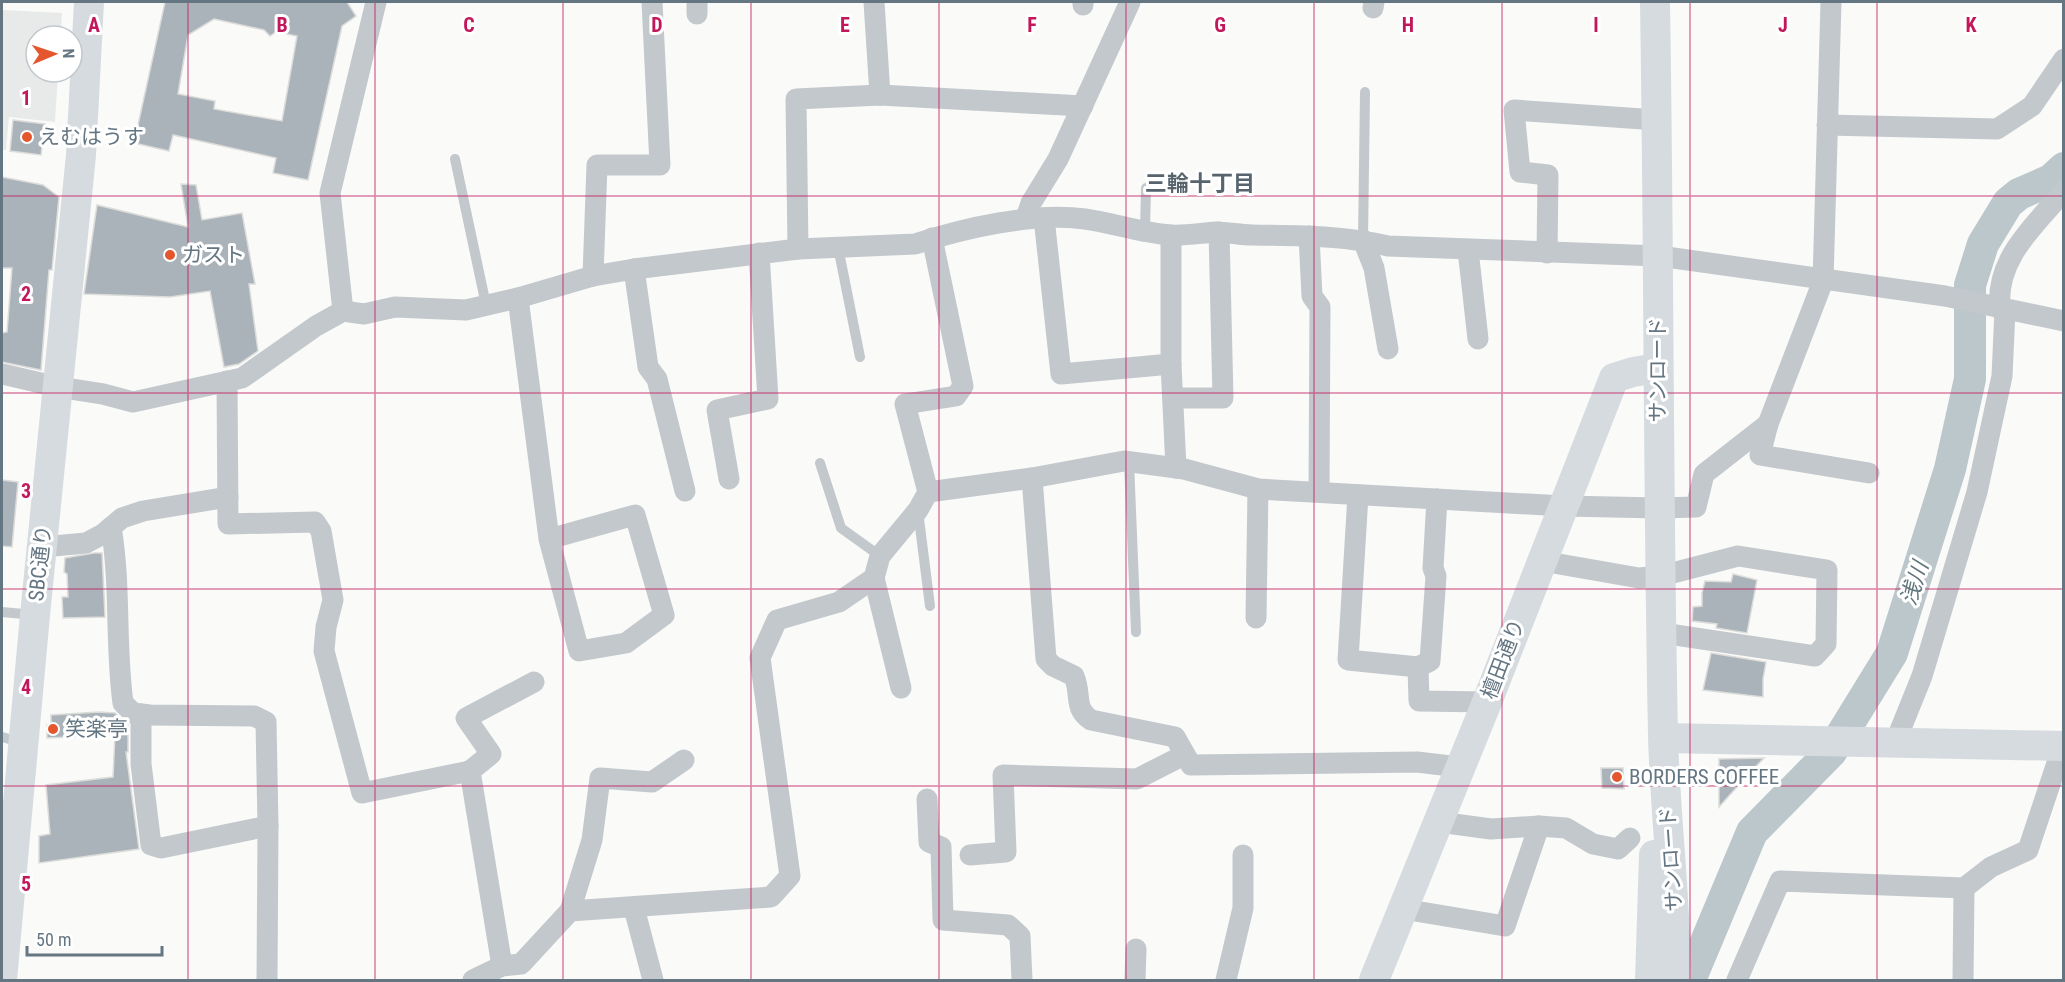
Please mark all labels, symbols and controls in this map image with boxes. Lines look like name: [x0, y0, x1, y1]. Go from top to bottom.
text: A: [88, 13, 100, 37]
text: B: [276, 13, 288, 37]
text: C: [463, 13, 475, 37]
text: D: [651, 13, 663, 37]
text: E: [840, 13, 850, 37]
text: F: [1027, 13, 1037, 37]
text: G: [1214, 13, 1226, 37]
text: H: [1402, 13, 1414, 37]
text: I: [1593, 13, 1599, 37]
text: J: [1778, 13, 1788, 37]
text: K: [1965, 13, 1977, 37]
north arrow: [24, 24, 84, 84]
text: N: [59, 48, 78, 59]
text: 1: [21, 86, 31, 110]
place label: えむはうす: [39, 125, 144, 149]
marker: えむはうす: [20, 130, 34, 144]
district label: 三輪十丁目: [1145, 171, 1255, 196]
place label: ガスト: [182, 243, 245, 267]
marker: ガスト: [163, 248, 177, 262]
text: 2: [21, 282, 31, 306]
street label: サンロード: [1646, 318, 1670, 423]
text: 3: [21, 479, 31, 503]
street label: SBC通り: [24, 524, 56, 602]
water label: 浅川: [1896, 556, 1934, 608]
street label: 檀田通り: [1477, 615, 1529, 703]
text: 4: [21, 675, 31, 699]
place label: 笑楽亭: [65, 717, 128, 741]
marker: 笑楽亭: [46, 722, 60, 736]
place label: BORDERS COFFEE: [1629, 765, 1779, 789]
marker: BORDERS COFFEE: [1610, 770, 1624, 784]
street label: サンロード: [1655, 806, 1687, 912]
text: 5: [21, 872, 31, 896]
scale bar: [27, 919, 162, 957]
text: 50 m: [36, 929, 71, 950]

